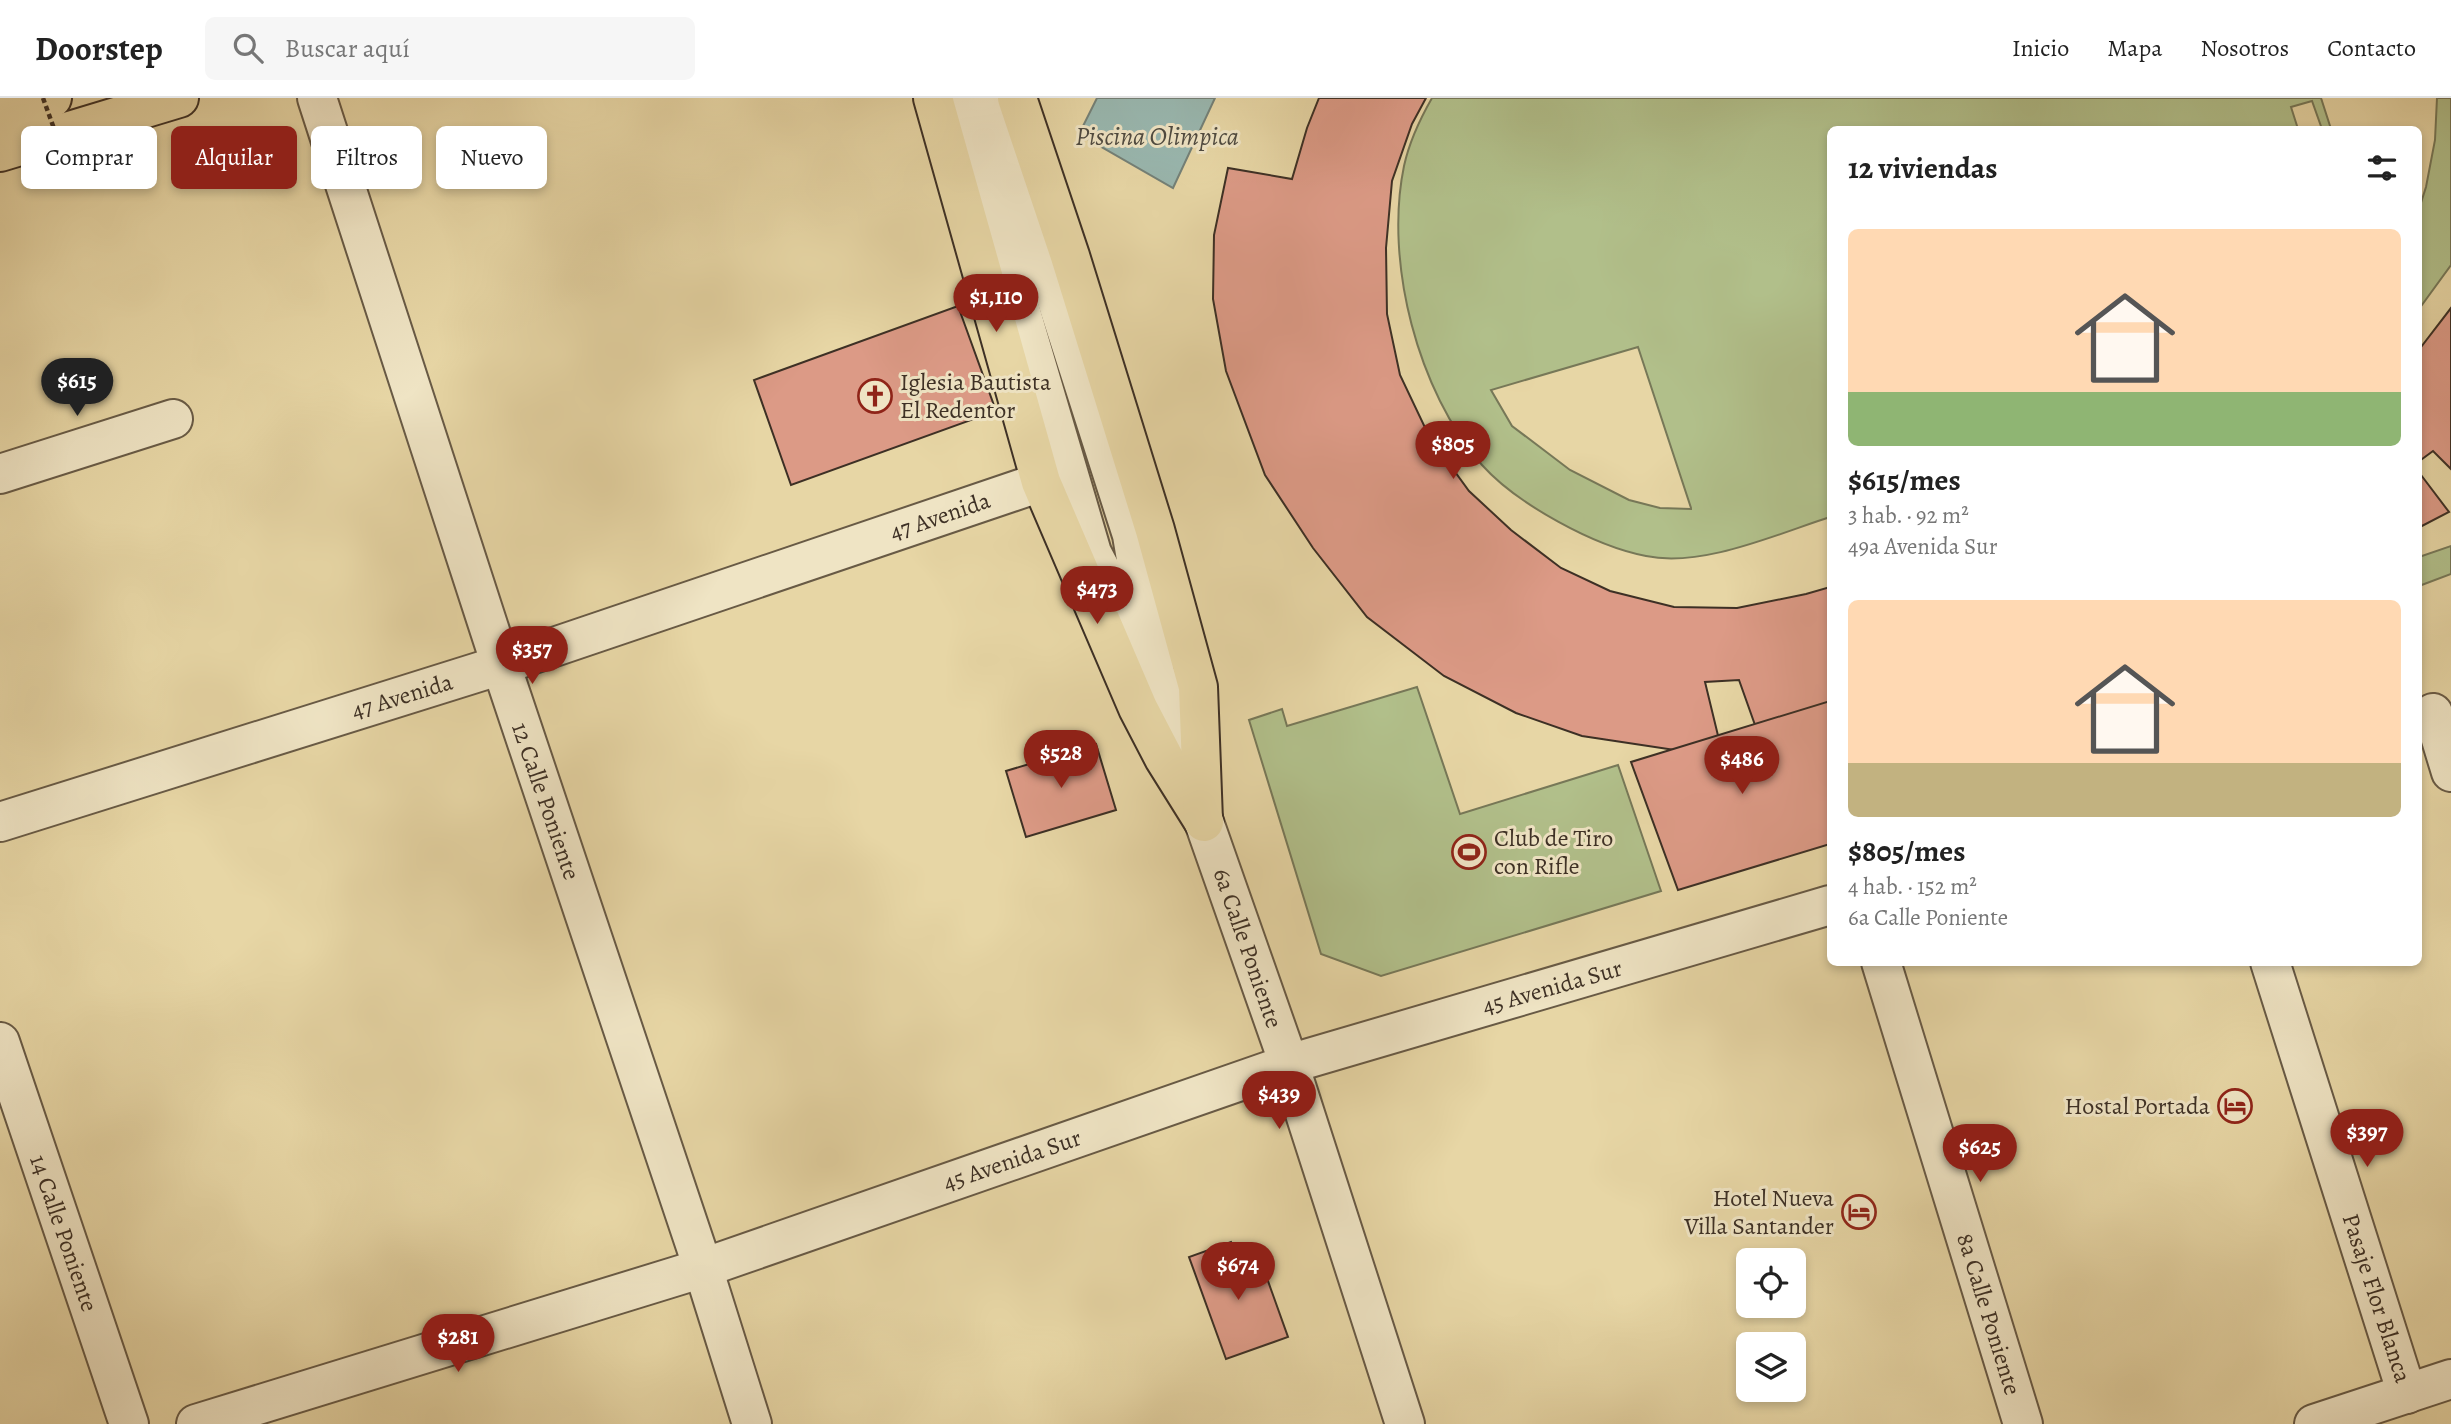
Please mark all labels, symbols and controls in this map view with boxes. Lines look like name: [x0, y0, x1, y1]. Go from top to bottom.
search box: [205, 17, 695, 80]
text: Doorstep: [35, 26, 163, 71]
icon: search: [229, 29, 267, 67]
text: Buscar aquí: [285, 31, 410, 66]
text: Inicio: [2012, 32, 2069, 64]
text: Mapa: [2107, 32, 2162, 64]
text: Nosotros: [2200, 32, 2289, 64]
text: Contacto: [2327, 32, 2416, 64]
water label: Piscina Olimpica: [1075, 119, 1239, 154]
chip: Comprar: [21, 126, 157, 189]
chip: Alquilar: [171, 126, 297, 189]
chip: Filtros: [311, 126, 422, 189]
chip: Nuevo: [436, 126, 547, 189]
text: 12 viviendas: [1848, 148, 1998, 188]
icon: filters: [2363, 149, 2401, 187]
pin: $1,110: [939, 274, 1053, 334]
icon: home: [2062, 275, 2188, 401]
text: $1,110: [969, 281, 1023, 312]
pin: $615: [36, 358, 118, 418]
text: $615: [57, 365, 97, 396]
place label: Iglesia Bautista El Redentor: [900, 366, 1052, 426]
church icon: Iglesia Bautista El Redentor: [856, 377, 894, 415]
pin: $805: [1412, 422, 1494, 481]
text: $805: [1431, 428, 1475, 459]
text: $615/mes: [1848, 460, 1961, 500]
street label: 47 Avenida: [885, 484, 995, 548]
text: 3 hab. · 92 m²: [1848, 500, 1969, 531]
text: 49a Avenida Sur: [1848, 531, 1997, 562]
pin: $473: [1056, 566, 1138, 626]
text: $473: [1076, 573, 1118, 604]
pin: $357: [491, 626, 573, 686]
text: $357: [512, 633, 552, 664]
icon: home: [2062, 646, 2188, 772]
street label: 47 Avenida: [347, 665, 457, 727]
street label: 12 Calle Poniente: [504, 718, 588, 884]
pin: $528: [1020, 730, 1102, 790]
pin: $486: [1701, 736, 1783, 796]
text: $528: [1040, 737, 1082, 768]
text: $486: [1720, 743, 1764, 774]
place label: Club de Tiro con Rifle: [1494, 822, 1613, 882]
text: $805/mes: [1848, 831, 1965, 871]
sports icon: Club de Tiro con Rifle: [1450, 833, 1488, 871]
street label: 6a Calle Poniente: [1206, 864, 1290, 1032]
text: 4 hab. · 152 m²: [1848, 871, 1977, 902]
text: 6a Calle Poniente: [1848, 902, 2008, 933]
street label: 45 Avenida Sur: [1478, 952, 1626, 1022]
pin: $439: [1238, 1072, 1320, 1131]
text: $439: [1258, 1078, 1300, 1109]
hotel icon: Hostal Portada: [2216, 1087, 2254, 1125]
place label: Hostal Portada: [2065, 1090, 2211, 1122]
pin: $397: [2326, 1110, 2408, 1169]
text: $397: [2346, 1116, 2388, 1147]
street label: 45 Avenida Sur: [939, 1121, 1085, 1199]
pin: $625: [1939, 1124, 2021, 1184]
text: $625: [1959, 1131, 2001, 1162]
street label: 14 Calle Poniente: [22, 1150, 106, 1316]
place label: Hotel Nueva Villa Santander: [1683, 1182, 1835, 1242]
hotel icon: Hotel Nueva Villa Santander: [1840, 1193, 1878, 1231]
street label: Pasaje Flor Blanca: [2335, 1209, 2420, 1387]
street label: 8a Calle Poniente: [1949, 1229, 2029, 1399]
pin: $674: [1197, 1242, 1279, 1302]
map controls: [1736, 1248, 1806, 1402]
button: locate: [1736, 1248, 1806, 1318]
text: $674: [1217, 1249, 1259, 1280]
pin: $281: [417, 1314, 499, 1374]
text: $281: [437, 1321, 479, 1352]
button: layers: [1736, 1332, 1806, 1402]

